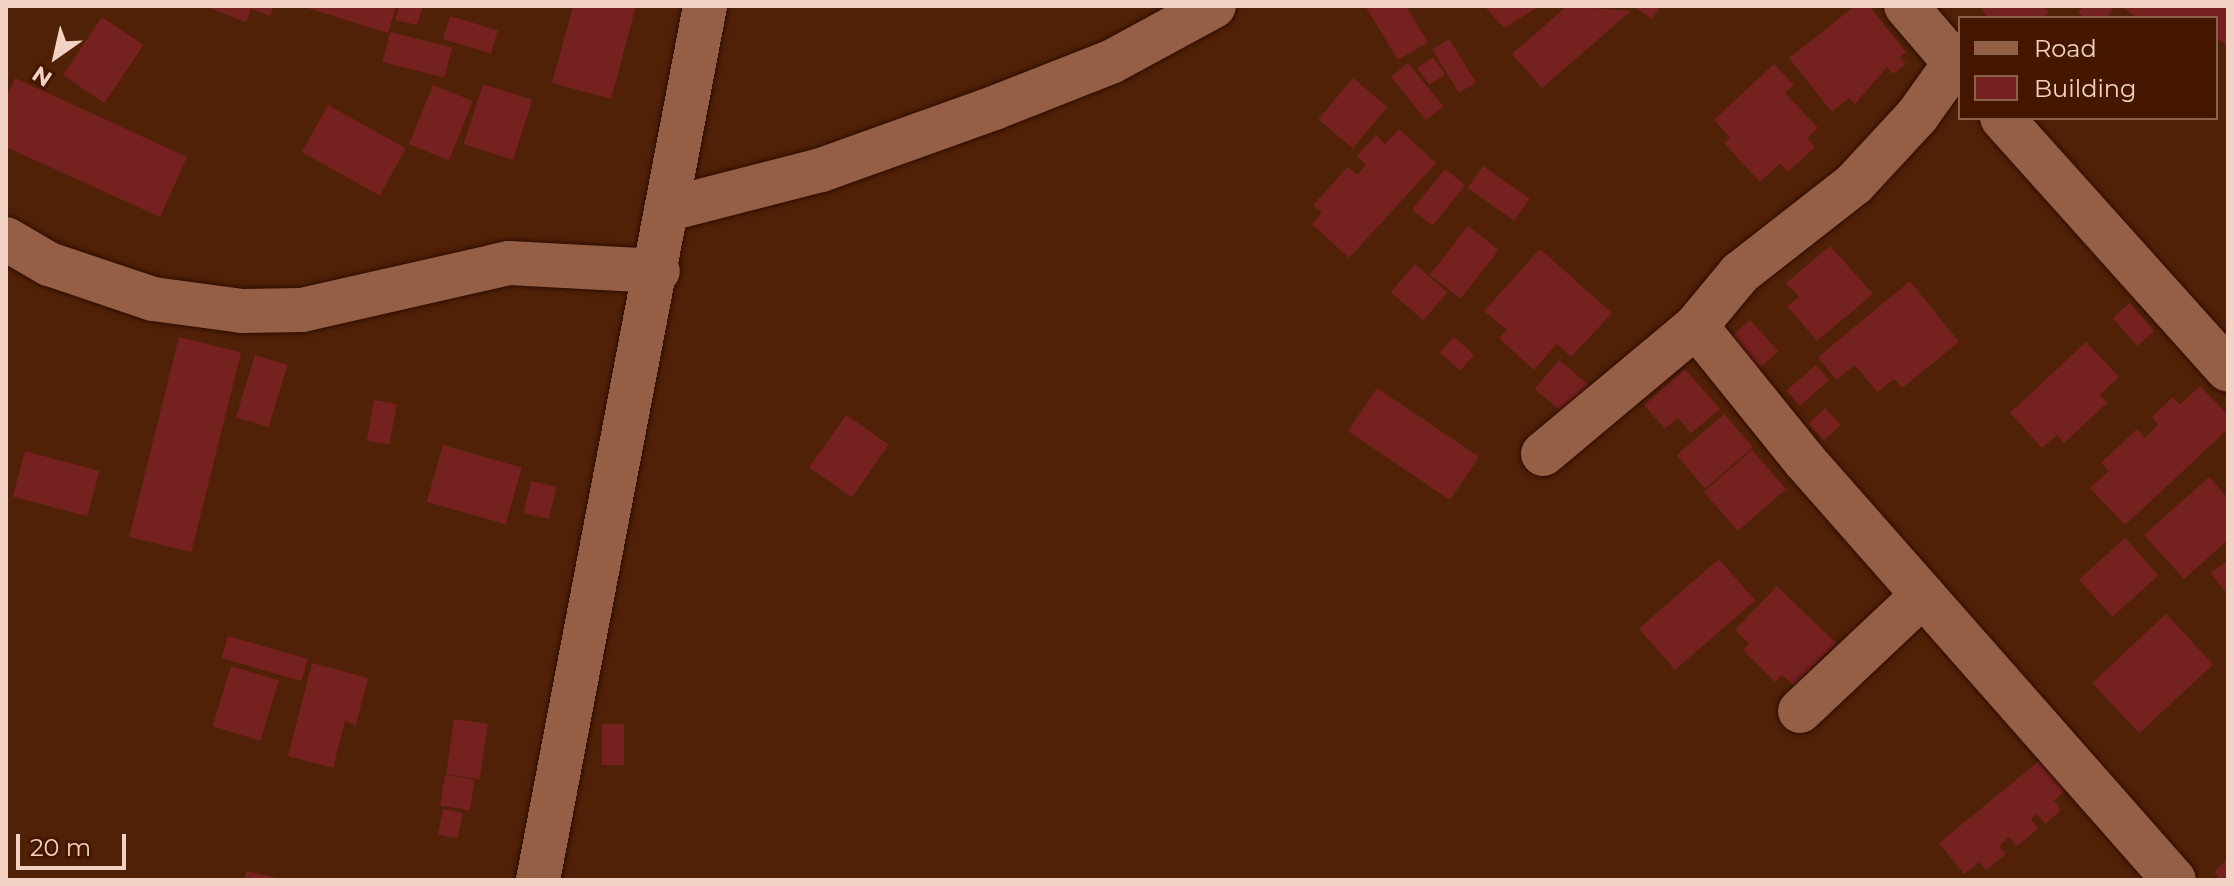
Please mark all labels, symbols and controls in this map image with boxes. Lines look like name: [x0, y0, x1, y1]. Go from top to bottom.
north arrow: [16, 16, 96, 96]
legend: [1958, 16, 2218, 120]
text: Road: [2034, 34, 2097, 63]
text: N: [27, 60, 57, 92]
text: Building: [2034, 74, 2137, 103]
scale bar: [20, 818, 130, 868]
text: 20 m: [30, 833, 91, 862]

